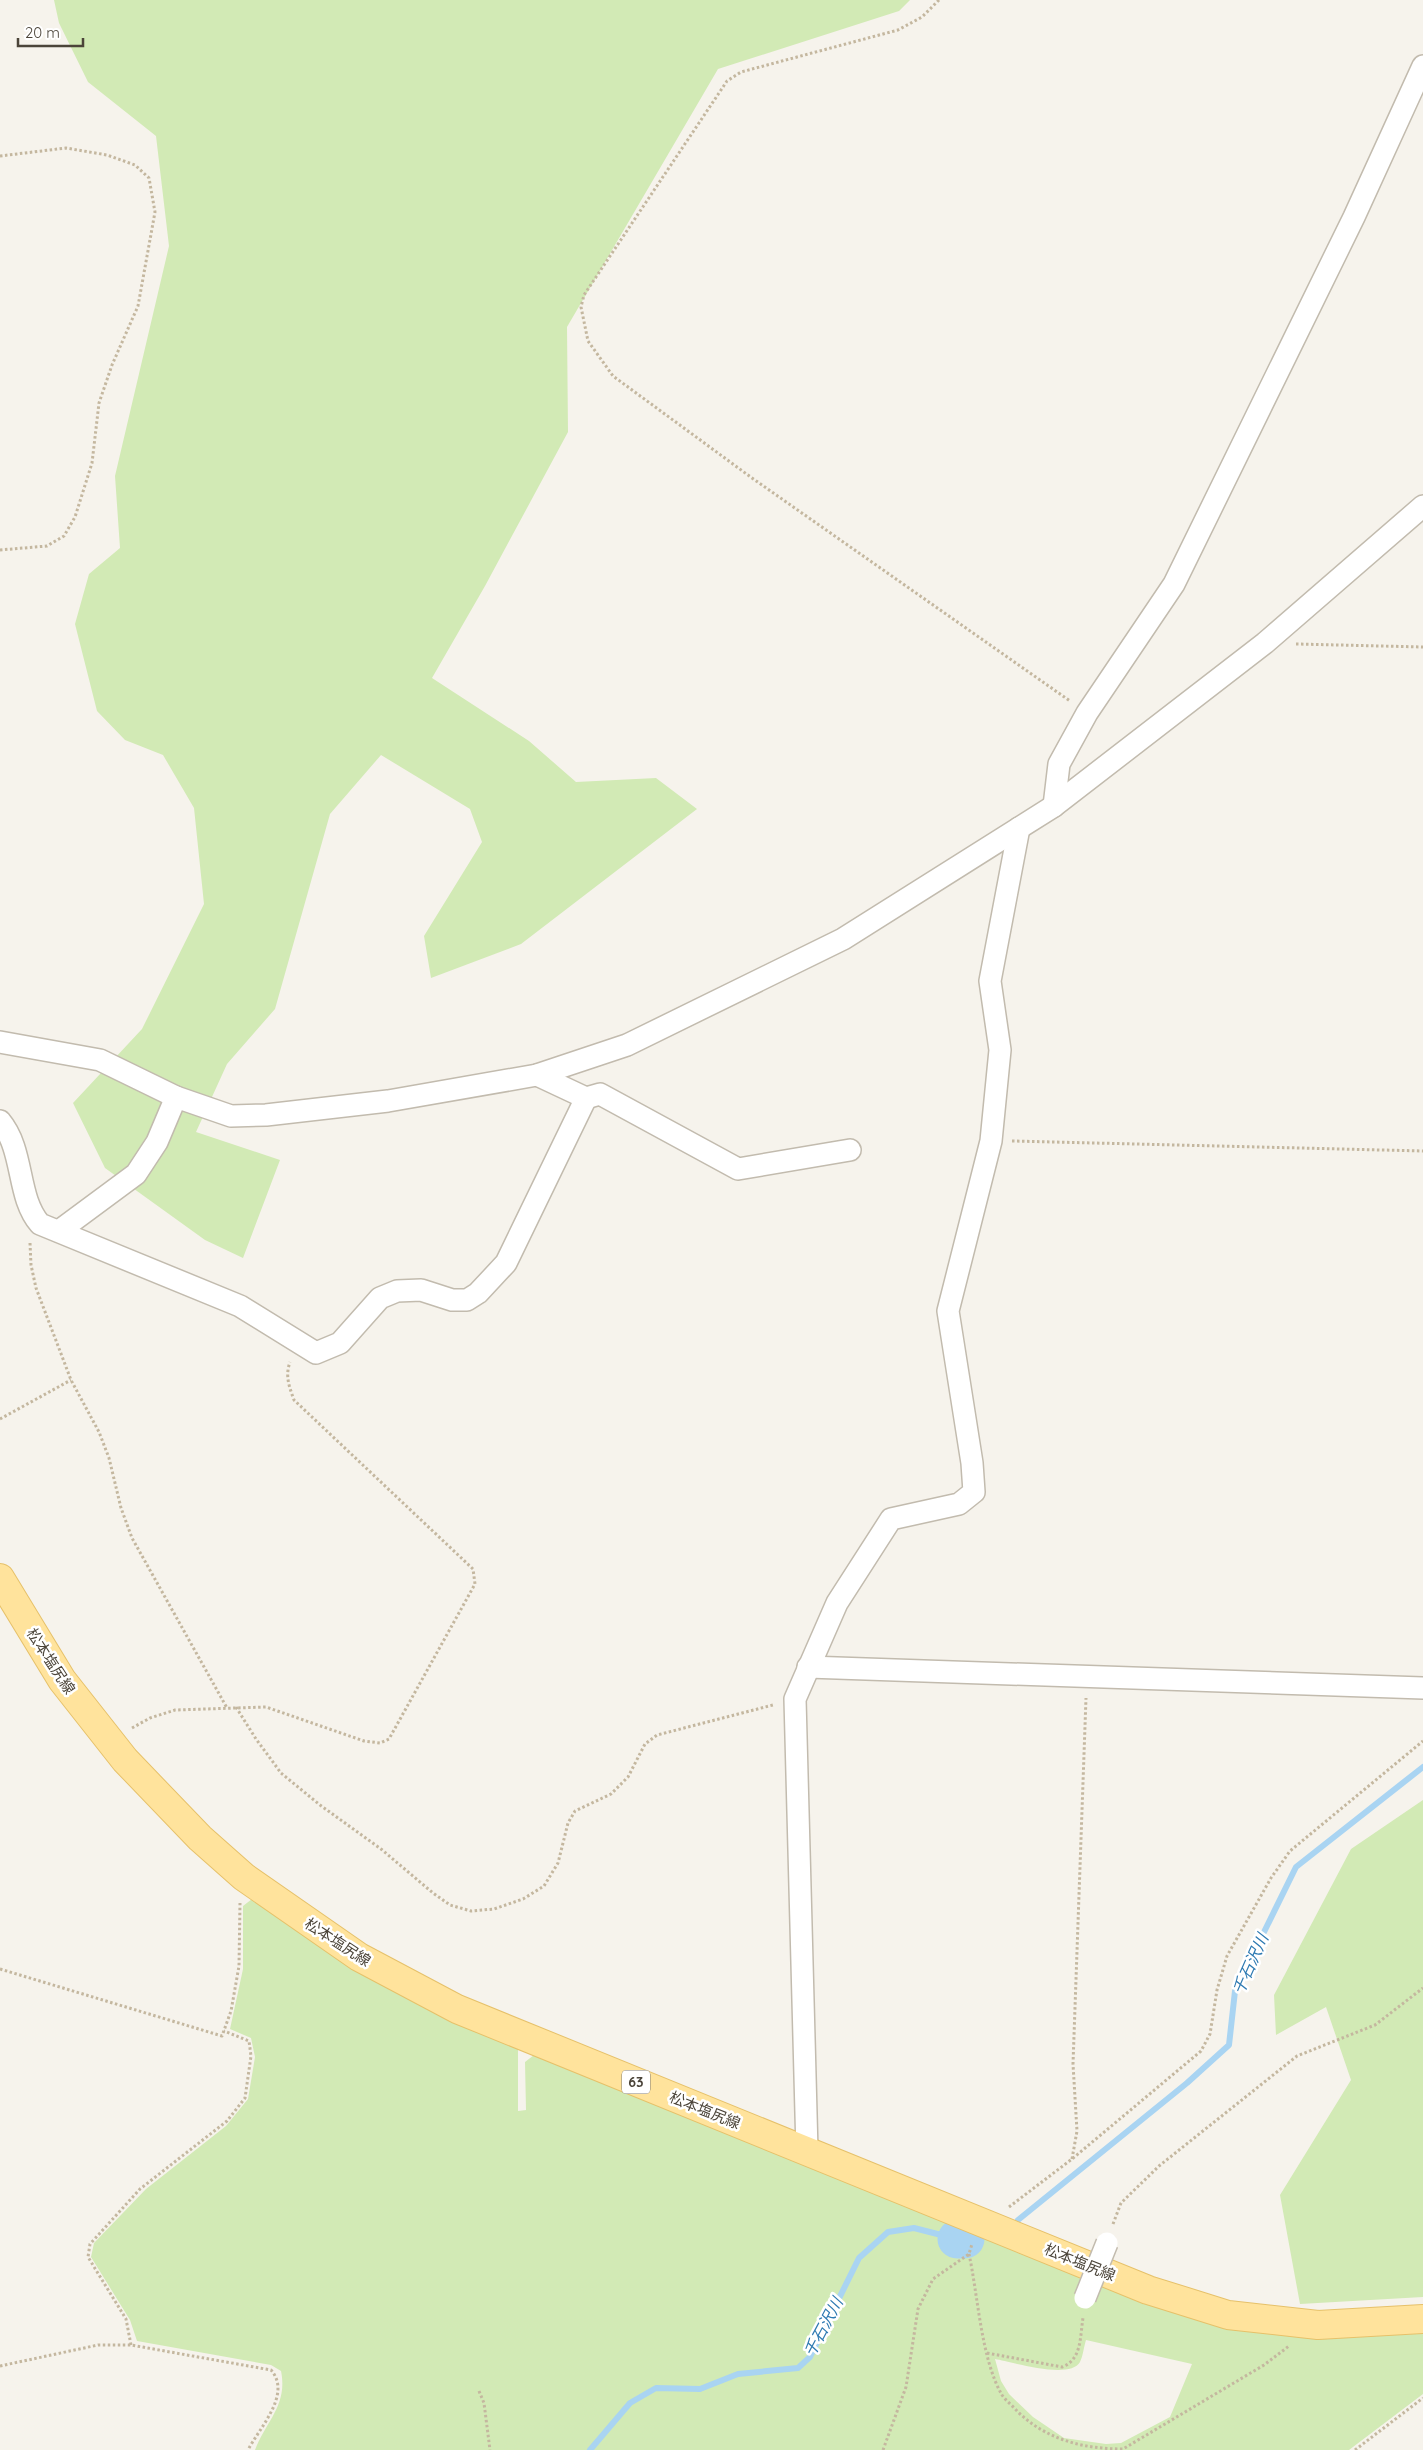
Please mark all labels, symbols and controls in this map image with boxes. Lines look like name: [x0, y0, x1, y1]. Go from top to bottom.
scale bar: [18, 15, 82, 47]
text: 20 m: [25, 23, 60, 42]
street label: 松本塩尻線: [23, 1624, 79, 1698]
street label: 松本塩尻線: [301, 1914, 375, 1970]
water label: 千石沢川: [1228, 1929, 1273, 1997]
road number: 63: [622, 2070, 650, 2094]
street label: 松本塩尻線: [667, 2087, 743, 2133]
street label: 松本塩尻線: [1042, 2239, 1118, 2285]
water label: 千石沢川: [799, 2292, 848, 2360]

